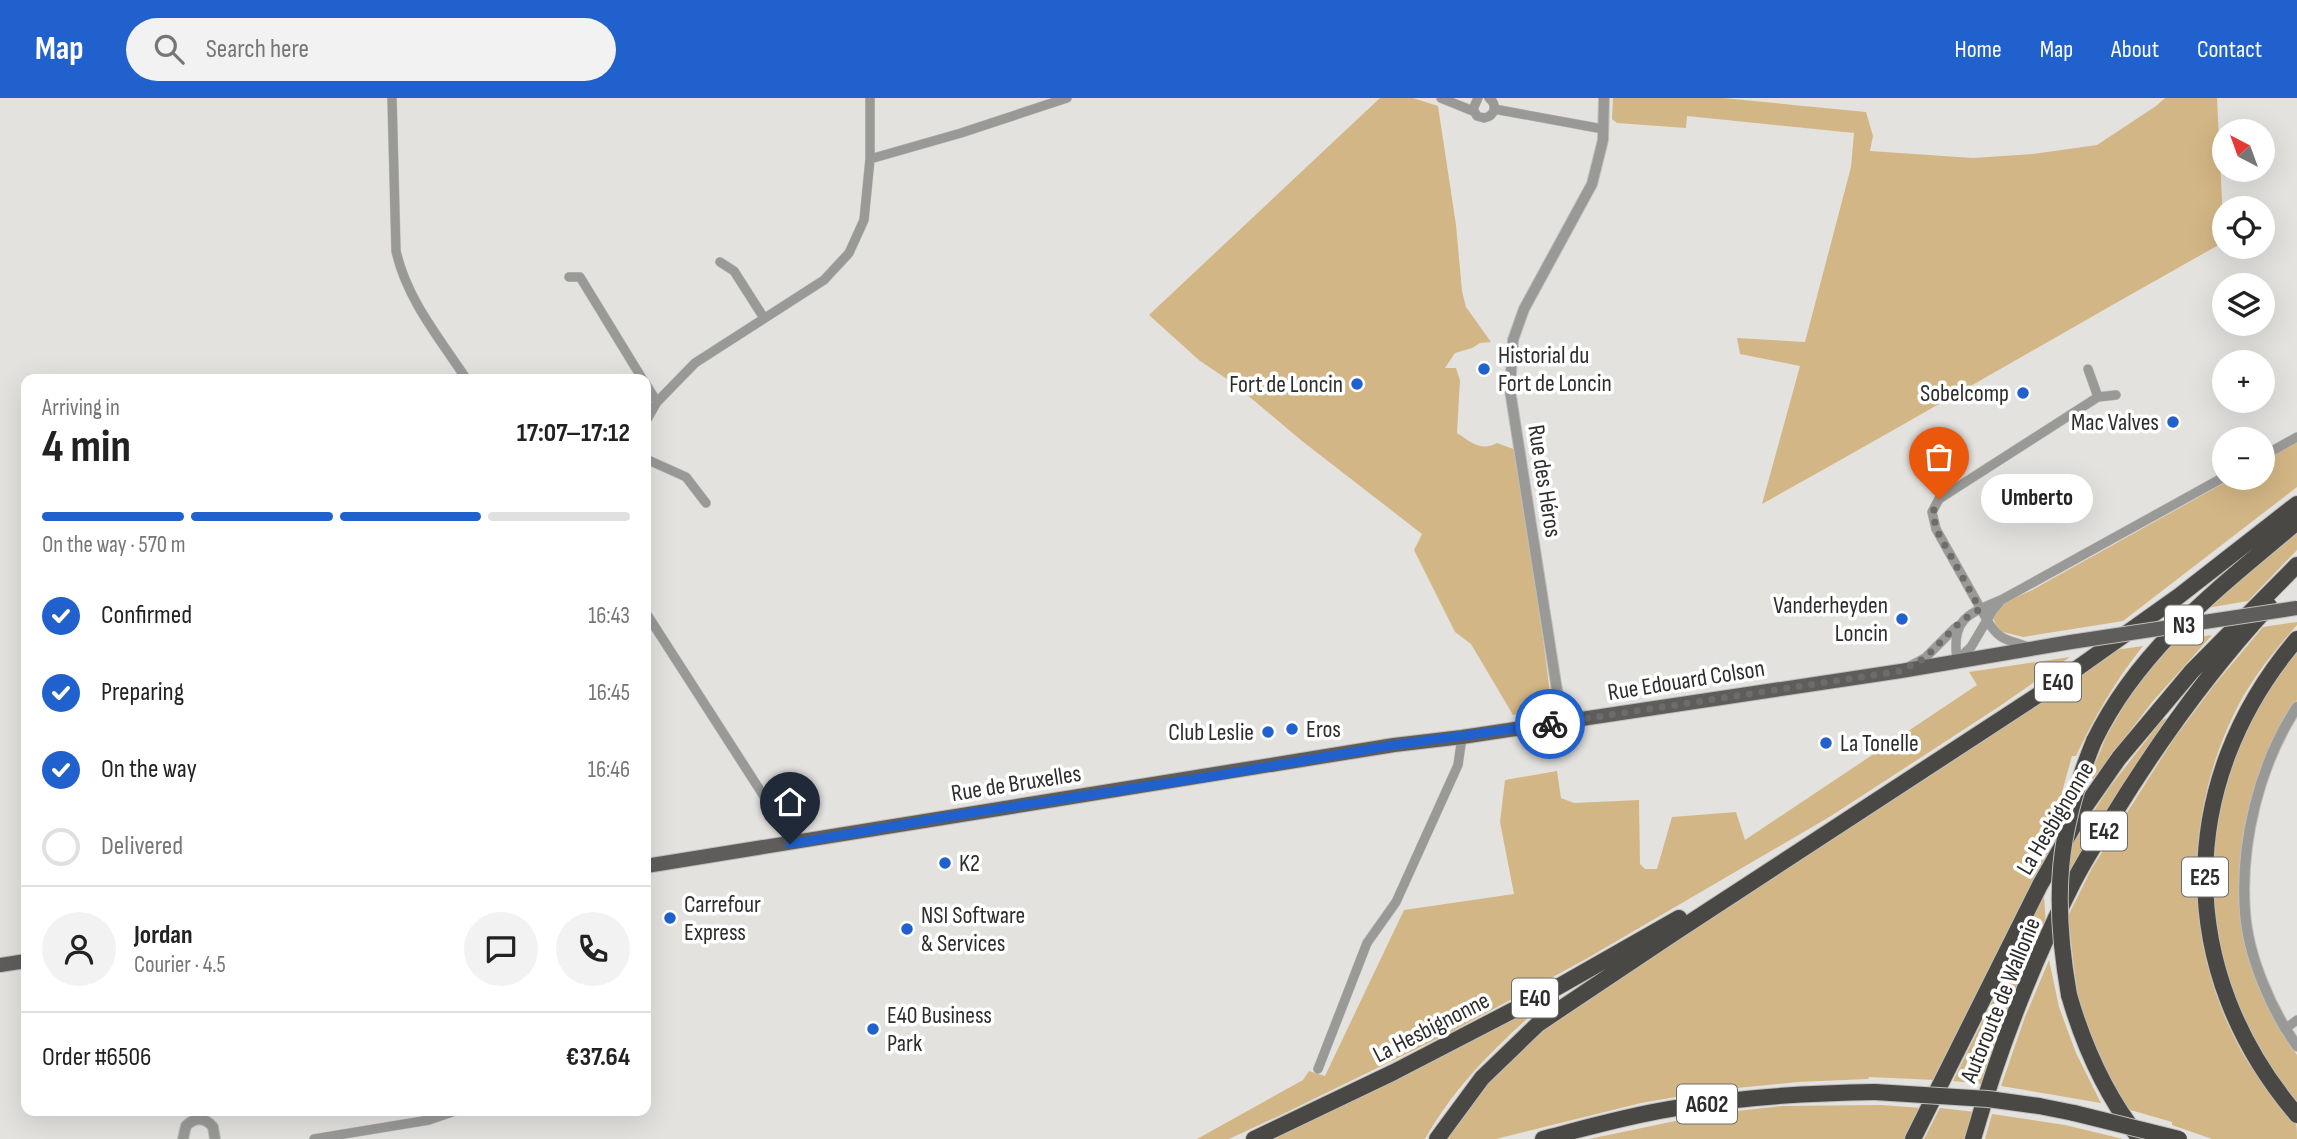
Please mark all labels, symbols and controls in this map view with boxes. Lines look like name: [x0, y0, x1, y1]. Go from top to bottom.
search box: [126, 18, 616, 81]
text: Map: [35, 29, 84, 69]
icon: search: [150, 30, 188, 68]
text: Search here: [206, 34, 309, 65]
text: Home: [1954, 35, 2002, 64]
text: Map: [2040, 35, 2073, 64]
text: About: [2111, 35, 2159, 64]
text: Contact: [2197, 35, 2262, 64]
north arrow: [2212, 119, 2275, 182]
map controls: [2212, 119, 2275, 490]
button: locate: [2212, 196, 2275, 259]
button: layers: [2212, 273, 2275, 336]
place label: Historial du Fort de Loncin: [1498, 341, 1612, 398]
button: +: [2212, 350, 2275, 413]
marker: Historial du Fort de Loncin: [1476, 361, 1492, 377]
place label: Fort de Loncin: [1229, 370, 1343, 399]
marker: Fort de Loncin: [1349, 376, 1365, 392]
place label: Sobelcomp: [1920, 379, 2009, 408]
marker: Sobelcomp: [2015, 385, 2031, 401]
text: Arriving in: [42, 394, 120, 422]
place label: Mac Valves: [2071, 408, 2159, 437]
marker: Mac Valves: [2165, 414, 2181, 430]
text: 17:07–17:12: [517, 418, 630, 449]
text: 4 min: [42, 420, 131, 475]
street label: Rue des Héros: [1521, 423, 1568, 539]
pin: [1909, 427, 1969, 499]
button: −: [2212, 427, 2275, 490]
icon: bag: [1920, 438, 1958, 476]
callout: Umberto: [1981, 474, 2093, 524]
text: Umberto: [2001, 484, 2073, 512]
text: On the way · 570 m: [42, 531, 185, 559]
place label: Vanderheyden Loncin: [1773, 591, 1888, 648]
icon: check: [42, 597, 80, 635]
text: Confirmed: [101, 600, 192, 631]
text: 16:43: [588, 602, 630, 630]
road number: N3: [2165, 606, 2203, 645]
marker: Vanderheyden Loncin: [1894, 611, 1910, 627]
street label: Rue Edouard Colson: [1605, 654, 1767, 707]
road number: E40: [2035, 662, 2081, 702]
icon: check: [42, 674, 80, 712]
text: Preparing: [101, 677, 184, 708]
text: 16:45: [589, 679, 630, 707]
courier: [1515, 689, 1585, 759]
icon: bike: [1531, 705, 1569, 743]
place label: Eros: [1306, 715, 1341, 744]
place label: Club Leslie: [1168, 718, 1254, 747]
marker: Eros: [1284, 721, 1300, 737]
marker: Club Leslie: [1260, 724, 1276, 740]
place label: La Tonelle: [1840, 729, 1919, 758]
marker: La Tonelle: [1818, 735, 1834, 751]
icon: check: [42, 751, 80, 789]
text: On the way: [101, 754, 197, 785]
text: 16:46: [588, 756, 630, 784]
street label: La Hesbignonne: [2010, 756, 2101, 880]
street label: Rue de Bruxelles: [949, 759, 1083, 808]
pin: [760, 772, 820, 844]
icon: home: [771, 783, 809, 821]
road number: E42: [2081, 811, 2127, 850]
text: Delivered: [101, 831, 183, 862]
place label: K2: [959, 849, 980, 878]
marker: K2: [937, 855, 953, 871]
road number: E25: [2182, 858, 2228, 897]
place label: Carrefour Express: [684, 890, 761, 947]
place label: NSI Software & Services: [921, 901, 1025, 958]
marker: Carrefour Express: [662, 910, 678, 926]
button: person: [42, 912, 116, 986]
button: chat: [464, 912, 538, 986]
button: phone: [556, 912, 630, 986]
street label: Autoroute de Wallonie: [1954, 913, 2047, 1088]
text: Jordan: [134, 920, 192, 951]
marker: NSI Software & Services: [899, 921, 915, 937]
text: Courier · 4.5: [134, 951, 226, 979]
road number: E40: [1512, 978, 1558, 1018]
street label: La Hesbignonne: [1368, 986, 1494, 1069]
place label: E40 Business Park: [887, 1001, 992, 1058]
marker: E40 Business Park: [865, 1021, 881, 1037]
text: Order #6506: [42, 1042, 151, 1073]
text: €37.64: [566, 1042, 630, 1073]
road number: A602: [1677, 1085, 1737, 1124]

